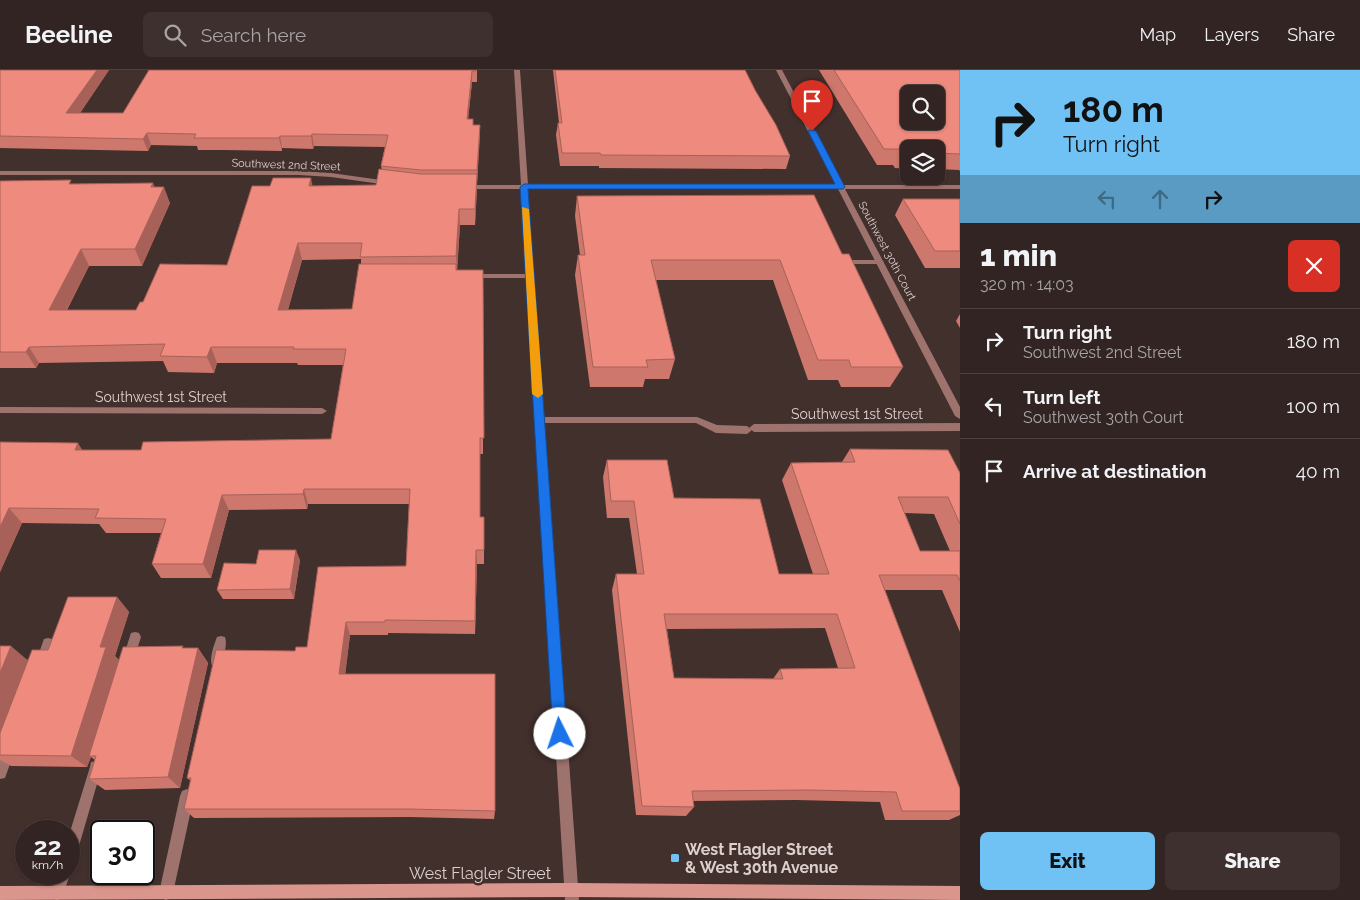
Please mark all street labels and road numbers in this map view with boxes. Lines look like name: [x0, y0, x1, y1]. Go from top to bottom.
street label: Southwest 2nd Street: [231, 157, 341, 173]
street label: Southwest 30th Court: [855, 199, 919, 303]
street label: Southwest 1st Street: [95, 389, 227, 405]
street label: Southwest 1st Street: [791, 406, 923, 422]
street label: West Flagler Street: [409, 864, 552, 883]

